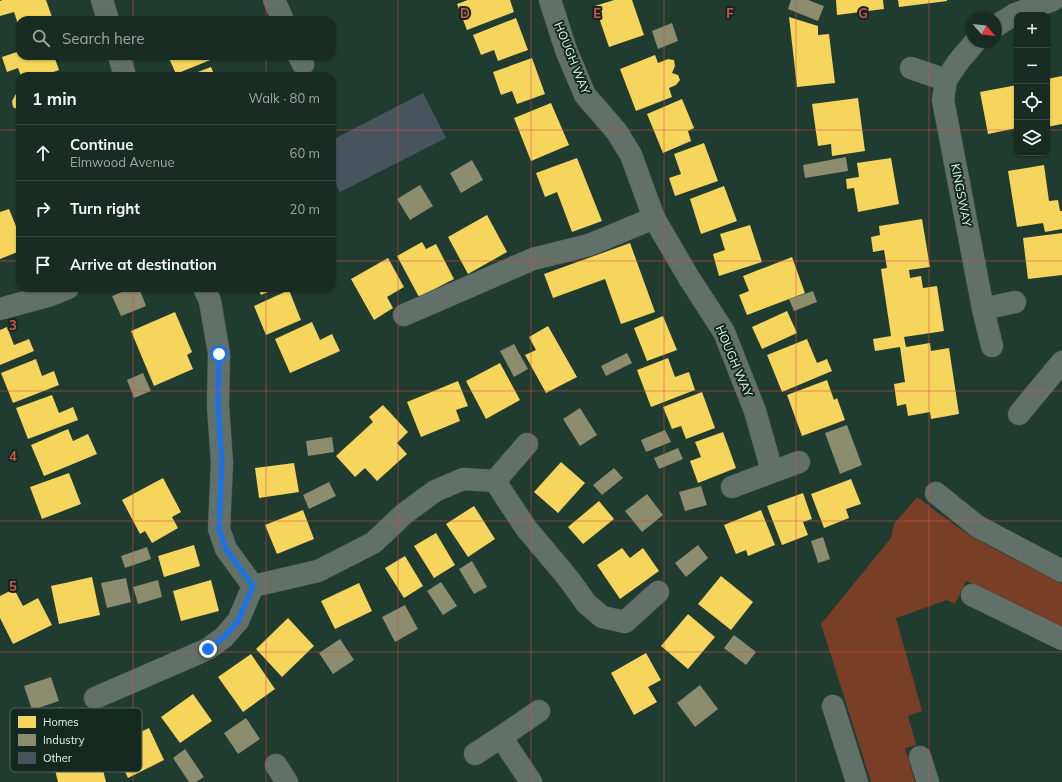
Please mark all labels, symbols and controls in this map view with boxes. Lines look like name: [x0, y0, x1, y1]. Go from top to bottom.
text: D: [460, 5, 470, 21]
text: E: [593, 5, 601, 21]
text: F: [726, 5, 734, 21]
text: G: [858, 5, 868, 21]
north arrow: [966, 12, 1002, 48]
map controls: [1014, 12, 1050, 156]
button: +: [1014, 12, 1050, 48]
search box: [16, 16, 336, 60]
street label: HOUGH WAY: [551, 20, 594, 97]
icon: search: [30, 27, 52, 49]
text: Search here: [62, 29, 144, 48]
button: −: [1014, 48, 1050, 84]
button: locate: [1014, 84, 1050, 120]
text: 1 min: [32, 88, 77, 109]
text: Walk · 80 m: [249, 90, 320, 106]
button: layers: [1014, 120, 1050, 156]
text: Continue: [70, 135, 133, 154]
icon: ahead: [32, 142, 54, 164]
text: 60 m: [290, 145, 320, 161]
text: Elmwood Avenue: [70, 154, 175, 170]
street label: KINGSWAY: [948, 162, 975, 228]
icon: right: [32, 198, 54, 220]
text: Turn right: [70, 199, 140, 218]
text: 20 m: [290, 201, 320, 217]
icon: arrive: [32, 254, 54, 276]
text: Arrive at destination: [70, 255, 217, 274]
text: 3: [9, 317, 17, 333]
street label: HOUGH WAY: [713, 323, 757, 400]
route start: [210, 345, 228, 363]
text: 4: [9, 448, 17, 464]
text: 5: [9, 578, 17, 594]
route end: [199, 640, 217, 658]
legend: [10, 708, 142, 772]
text: Homes: [43, 715, 79, 729]
text: Industry: [43, 733, 85, 747]
text: Other: [43, 751, 72, 765]

